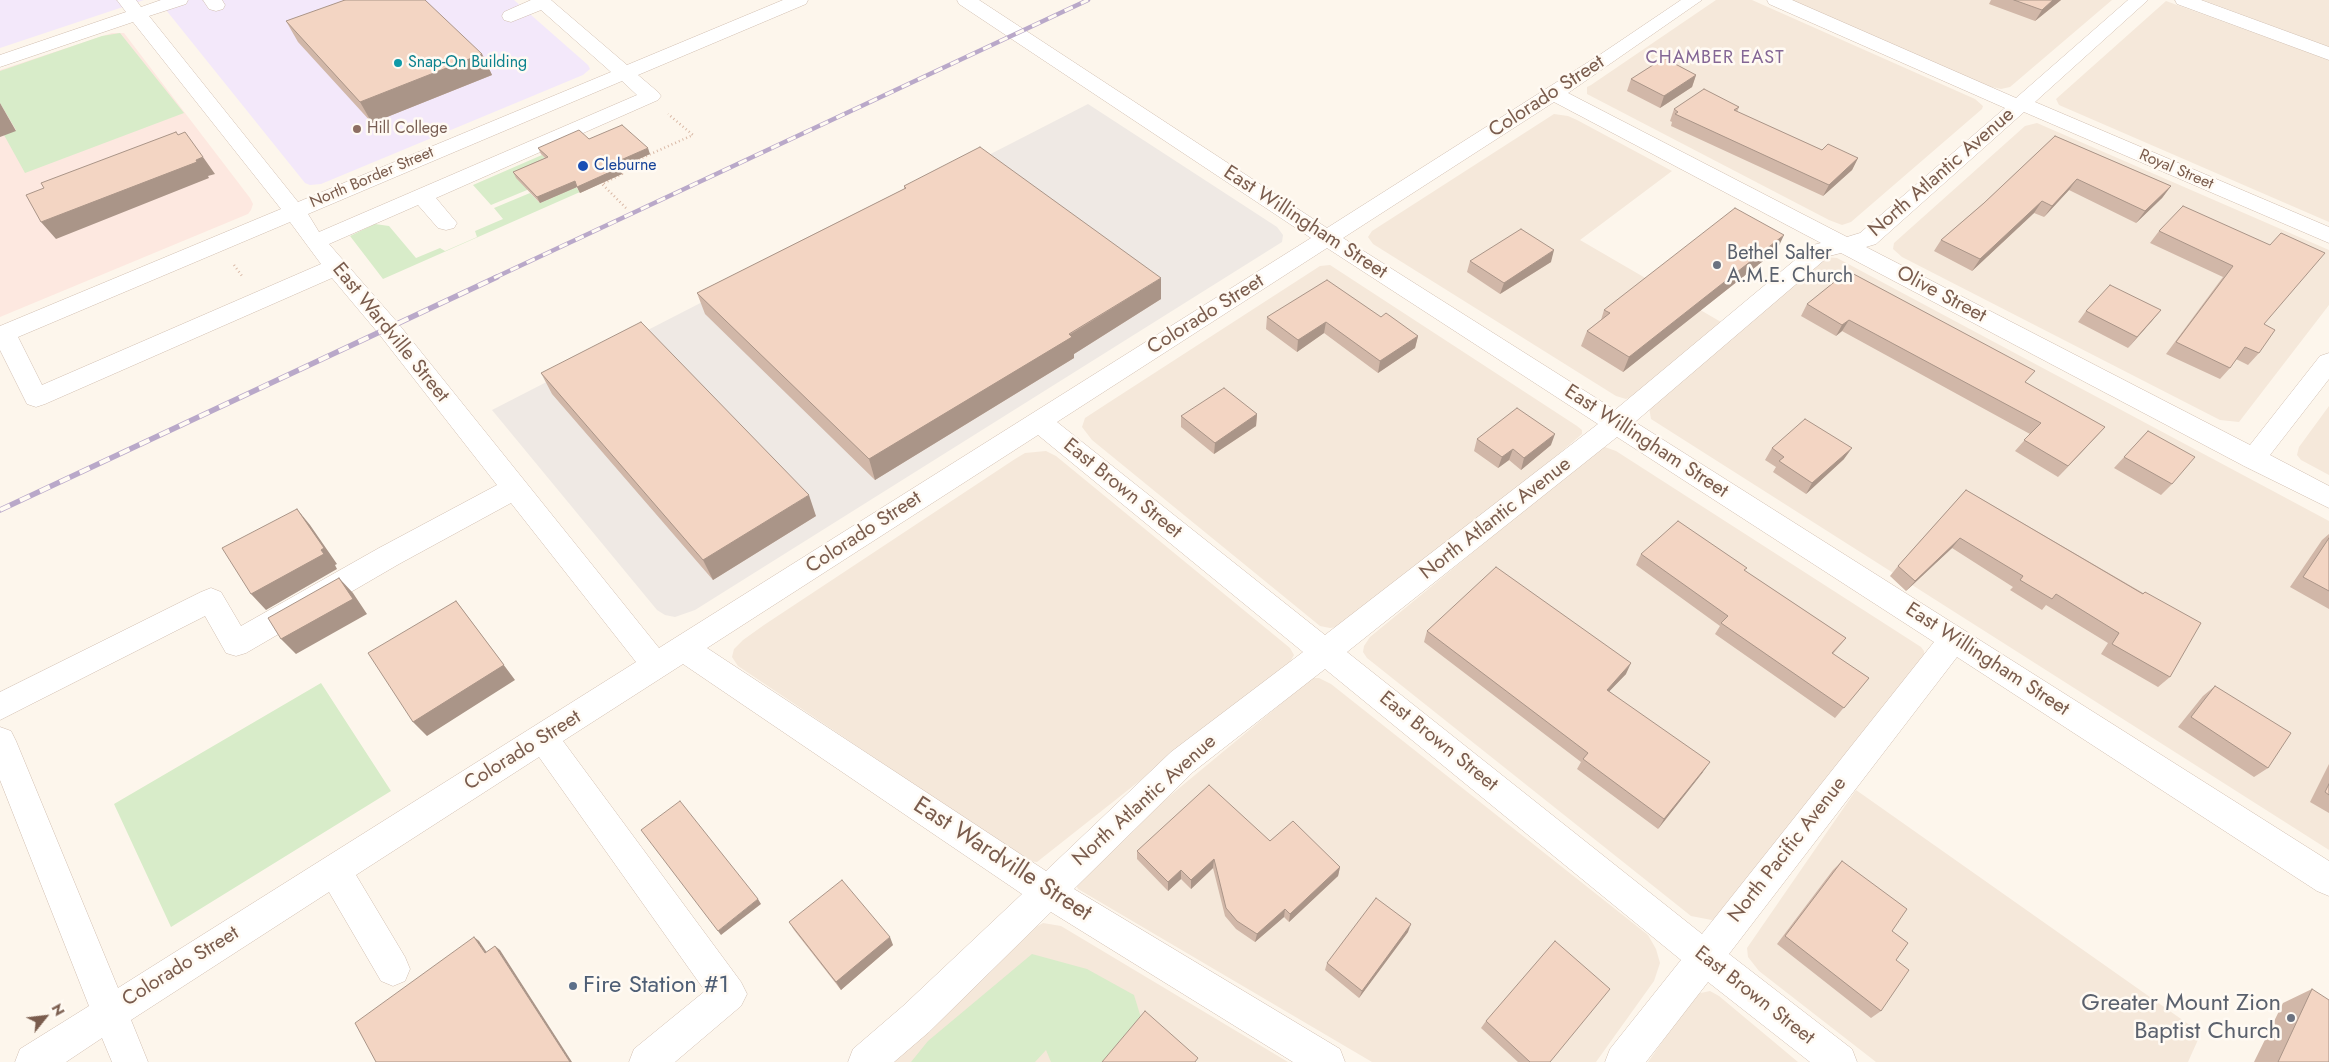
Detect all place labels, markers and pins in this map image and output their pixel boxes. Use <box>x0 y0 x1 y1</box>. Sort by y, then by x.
place label: Snap-On Building <box>408 53 527 73</box>
marker: Snap-On Building <box>392 57 404 69</box>
place label: Hill College <box>367 119 447 139</box>
marker: Hill College <box>351 123 363 135</box>
place label: Cleburne <box>594 156 657 176</box>
marker: Cleburne <box>576 159 590 173</box>
place label: Bethel Salter A.M.E. Church <box>1727 242 1853 289</box>
marker: Bethel Salter A.M.E. Church <box>1711 259 1723 271</box>
place label: Fire Station #1 <box>583 972 729 1000</box>
marker: Fire Station #1 <box>567 980 579 992</box>
place label: Greater Mount Zion Baptist Church <box>2081 990 2281 1046</box>
marker: Greater Mount Zion Baptist Church <box>2285 1012 2297 1024</box>

